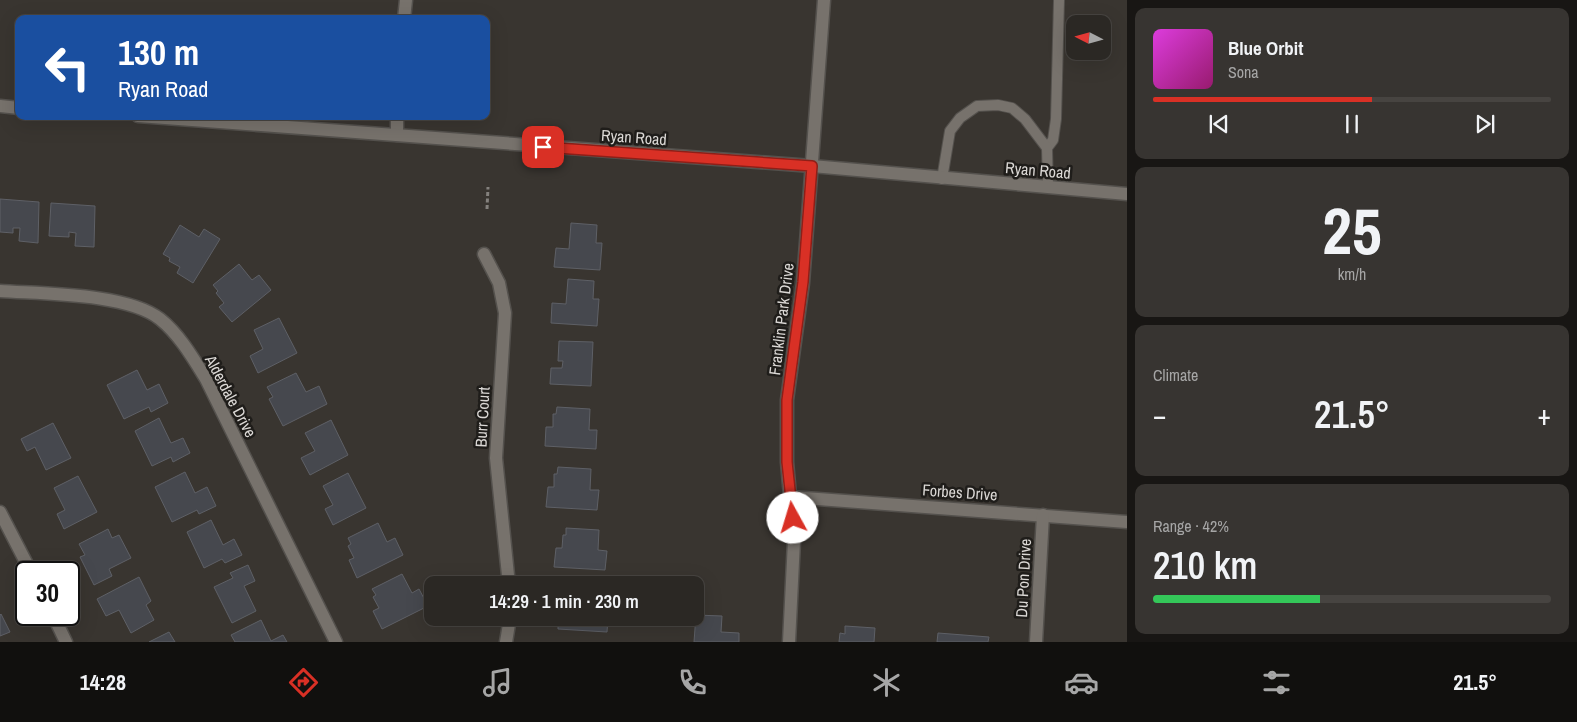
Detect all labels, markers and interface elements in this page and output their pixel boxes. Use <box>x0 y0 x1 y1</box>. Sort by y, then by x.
north arrow <box>1066 15 1111 60</box>
map controls <box>1066 15 1111 60</box>
text: 130 m <box>118 29 199 76</box>
icon: left <box>35 35 100 100</box>
text: Blue Orbit <box>1228 35 1303 61</box>
text: Sona <box>1228 61 1259 83</box>
text: Ryan Road <box>118 74 208 104</box>
icon: previous <box>1205 110 1233 138</box>
icon: pause <box>1338 110 1366 138</box>
icon: next <box>1471 110 1499 138</box>
street label: Ryan Road <box>600 124 668 150</box>
pin <box>522 126 564 168</box>
icon: arrive <box>529 133 557 161</box>
street label: Ryan Road <box>1004 156 1072 184</box>
text: 25 <box>1322 187 1382 274</box>
street label: Franklin Park Drive <box>763 262 799 376</box>
text: km/h <box>1338 263 1366 285</box>
street label: Alderdale Drive <box>200 350 262 441</box>
text: Climate <box>1153 364 1198 386</box>
street label: Burr Court <box>469 386 495 448</box>
text: 21.5° <box>1314 389 1390 440</box>
text: − <box>1153 396 1166 434</box>
text: + <box>1538 396 1551 434</box>
street label: Forbes Drive <box>922 478 998 506</box>
position arrow <box>766 491 818 543</box>
text: Range · 42% <box>1153 515 1229 537</box>
street label: Du Pon Drive <box>1010 538 1036 618</box>
text: 210 km <box>1153 540 1257 591</box>
speed limit sign: 30 <box>15 561 80 626</box>
text: 14:29 · 1 min · 230 m <box>489 588 639 614</box>
icon: directions <box>286 665 321 700</box>
icon: music <box>480 665 515 700</box>
icon: phone <box>675 665 710 700</box>
icon: climate <box>869 665 904 700</box>
icon: car <box>1064 665 1099 700</box>
icon: filters <box>1259 665 1294 700</box>
text: 14:28 <box>80 667 126 697</box>
text: 21.5° <box>1453 667 1497 697</box>

